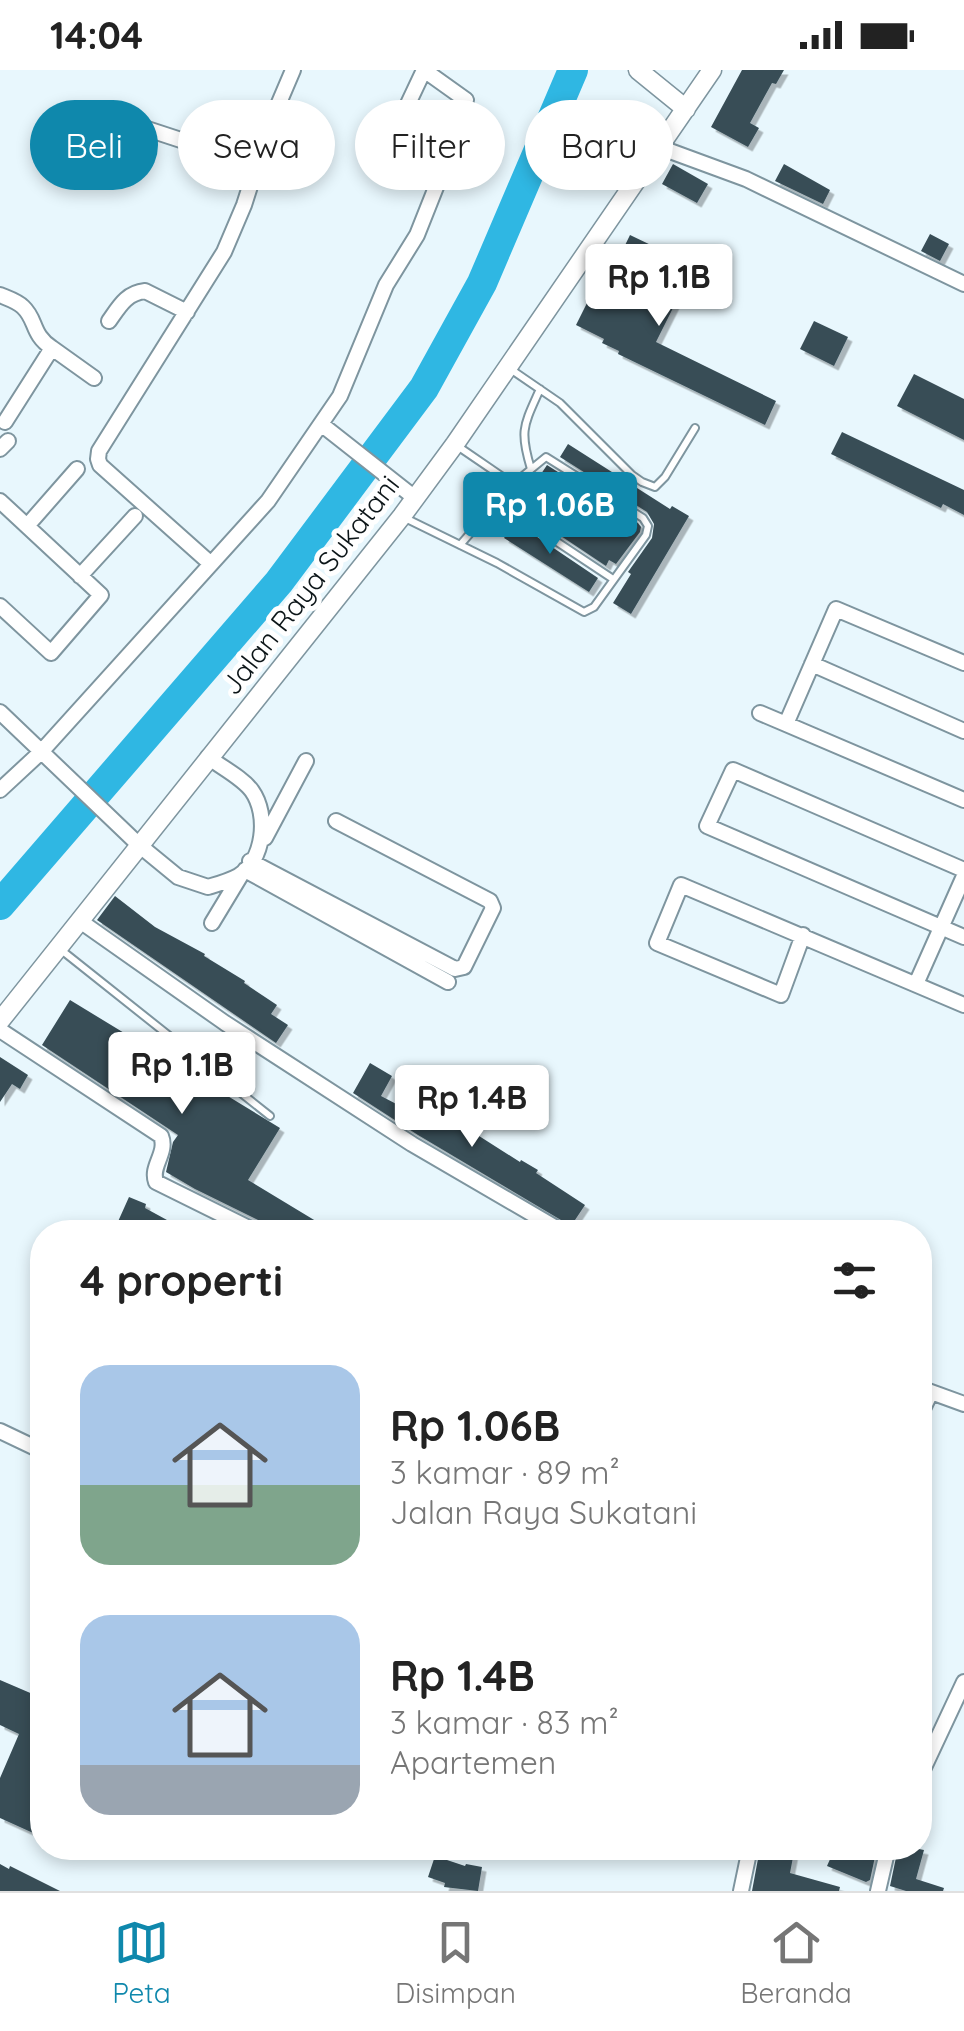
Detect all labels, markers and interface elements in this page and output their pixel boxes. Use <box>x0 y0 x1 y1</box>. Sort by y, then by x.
text: 14:04 <box>50 11 143 59</box>
chip: Beli <box>30 100 158 190</box>
chip: Sewa <box>178 100 335 190</box>
chip: Filter <box>355 100 505 190</box>
chip: Baru <box>525 100 673 190</box>
pin: Rp 1.1B <box>567 244 751 329</box>
text: Rp 1.1B <box>607 256 711 296</box>
street label: Jalan Raya Sukatani <box>213 468 406 701</box>
pin: Rp 1.06B <box>447 472 653 557</box>
text: Rp 1.06B <box>485 484 615 524</box>
pin: Rp 1.1B <box>90 1032 274 1117</box>
text: Rp 1.1B <box>130 1044 234 1084</box>
pin: Rp 1.4B <box>380 1065 564 1150</box>
text: Rp 1.4B <box>417 1077 527 1117</box>
icon: filters <box>827 1253 882 1308</box>
text: 4 properti <box>80 1254 283 1307</box>
text: Rp 1.06B <box>390 1399 560 1452</box>
icon: home <box>160 1405 280 1525</box>
text: 3 kamar · 89 m² <box>390 1452 620 1492</box>
text: Jalan Raya Sukatani <box>390 1492 697 1532</box>
text: Rp 1.4B <box>390 1649 535 1702</box>
icon: home <box>160 1655 280 1775</box>
text: 3 kamar · 83 m² <box>390 1702 619 1742</box>
text: Apartemen <box>390 1742 556 1782</box>
tab: Peta <box>112 1915 171 2010</box>
tab: Disimpan <box>395 1915 516 2010</box>
tab: Beranda <box>740 1915 852 2010</box>

